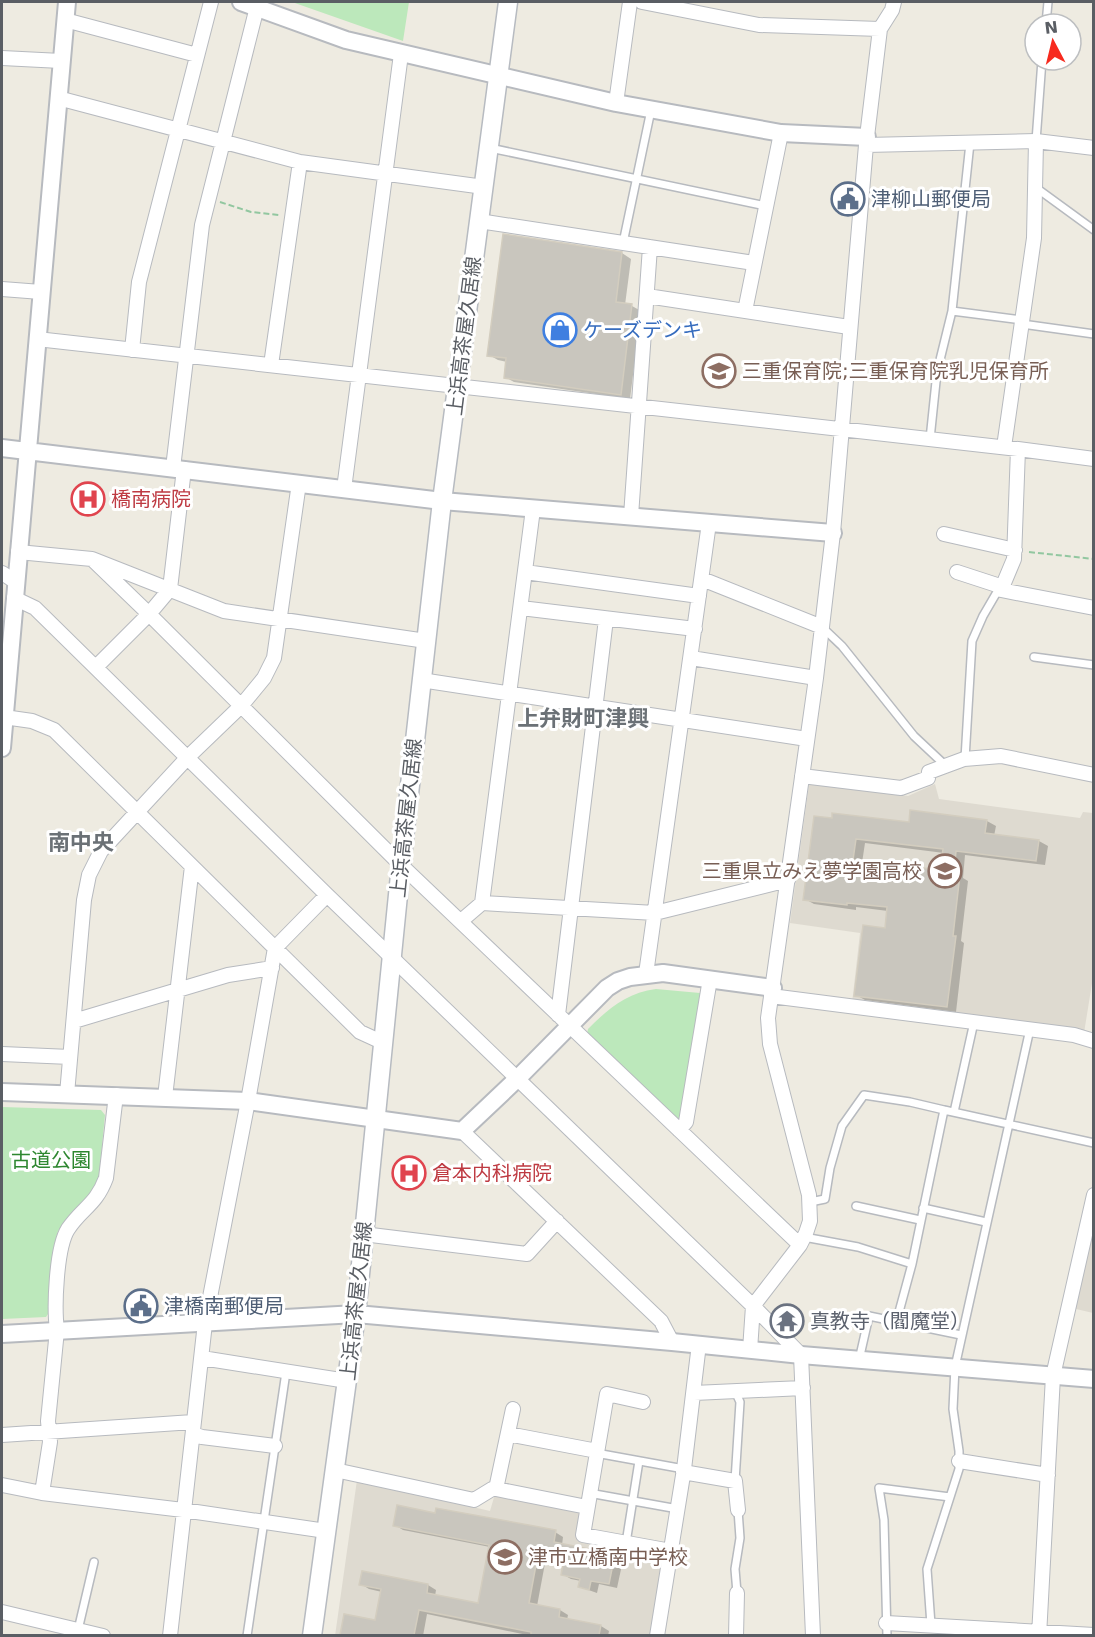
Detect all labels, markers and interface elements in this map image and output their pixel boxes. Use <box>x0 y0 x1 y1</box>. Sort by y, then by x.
north arrow <box>1023 12 1083 72</box>
text: N <box>1043 17 1059 38</box>
public building icon: 津柳山郵便局 <box>830 181 866 217</box>
place label: 津柳山郵便局 <box>871 187 991 211</box>
street label: 上浜高茶屋久居線 <box>442 255 486 417</box>
shop icon: ケーズデンキ <box>542 312 578 348</box>
place label: ケーズデンキ <box>583 318 702 342</box>
school or university icon: 三重保育院;三重保育院乳児保育所 <box>701 353 737 389</box>
place label: 三重保育院;三重保育院乳児保育所 <box>742 359 1049 383</box>
hospital icon: 橋南病院 <box>70 481 106 517</box>
place label: 橋南病院 <box>111 487 191 511</box>
district label: 上弁財町津興 <box>517 706 649 731</box>
street label: 上浜高茶屋久居線 <box>386 737 426 899</box>
district label: 南中央 <box>48 830 114 855</box>
school or university icon: 三重県立みえ夢学園高校 <box>927 853 963 889</box>
place label: 三重県立みえ夢学園高校 <box>702 859 922 883</box>
park label: 古道公園 <box>11 1148 91 1172</box>
hospital icon: 倉本内科病院 <box>391 1155 427 1191</box>
place label: 倉本内科病院 <box>432 1161 552 1185</box>
street label: 上浜高茶屋久居線 <box>336 1220 376 1382</box>
public building icon: 津橋南郵便局 <box>123 1288 159 1324</box>
place label: 津橋南郵便局 <box>164 1294 284 1318</box>
temple icon: 真教寺（閻魔堂） <box>769 1303 805 1339</box>
place label: 真教寺（閻魔堂） <box>810 1309 970 1333</box>
school or university icon: 津市立橋南中学校 <box>487 1539 523 1575</box>
place label: 津市立橋南中学校 <box>528 1545 688 1569</box>

